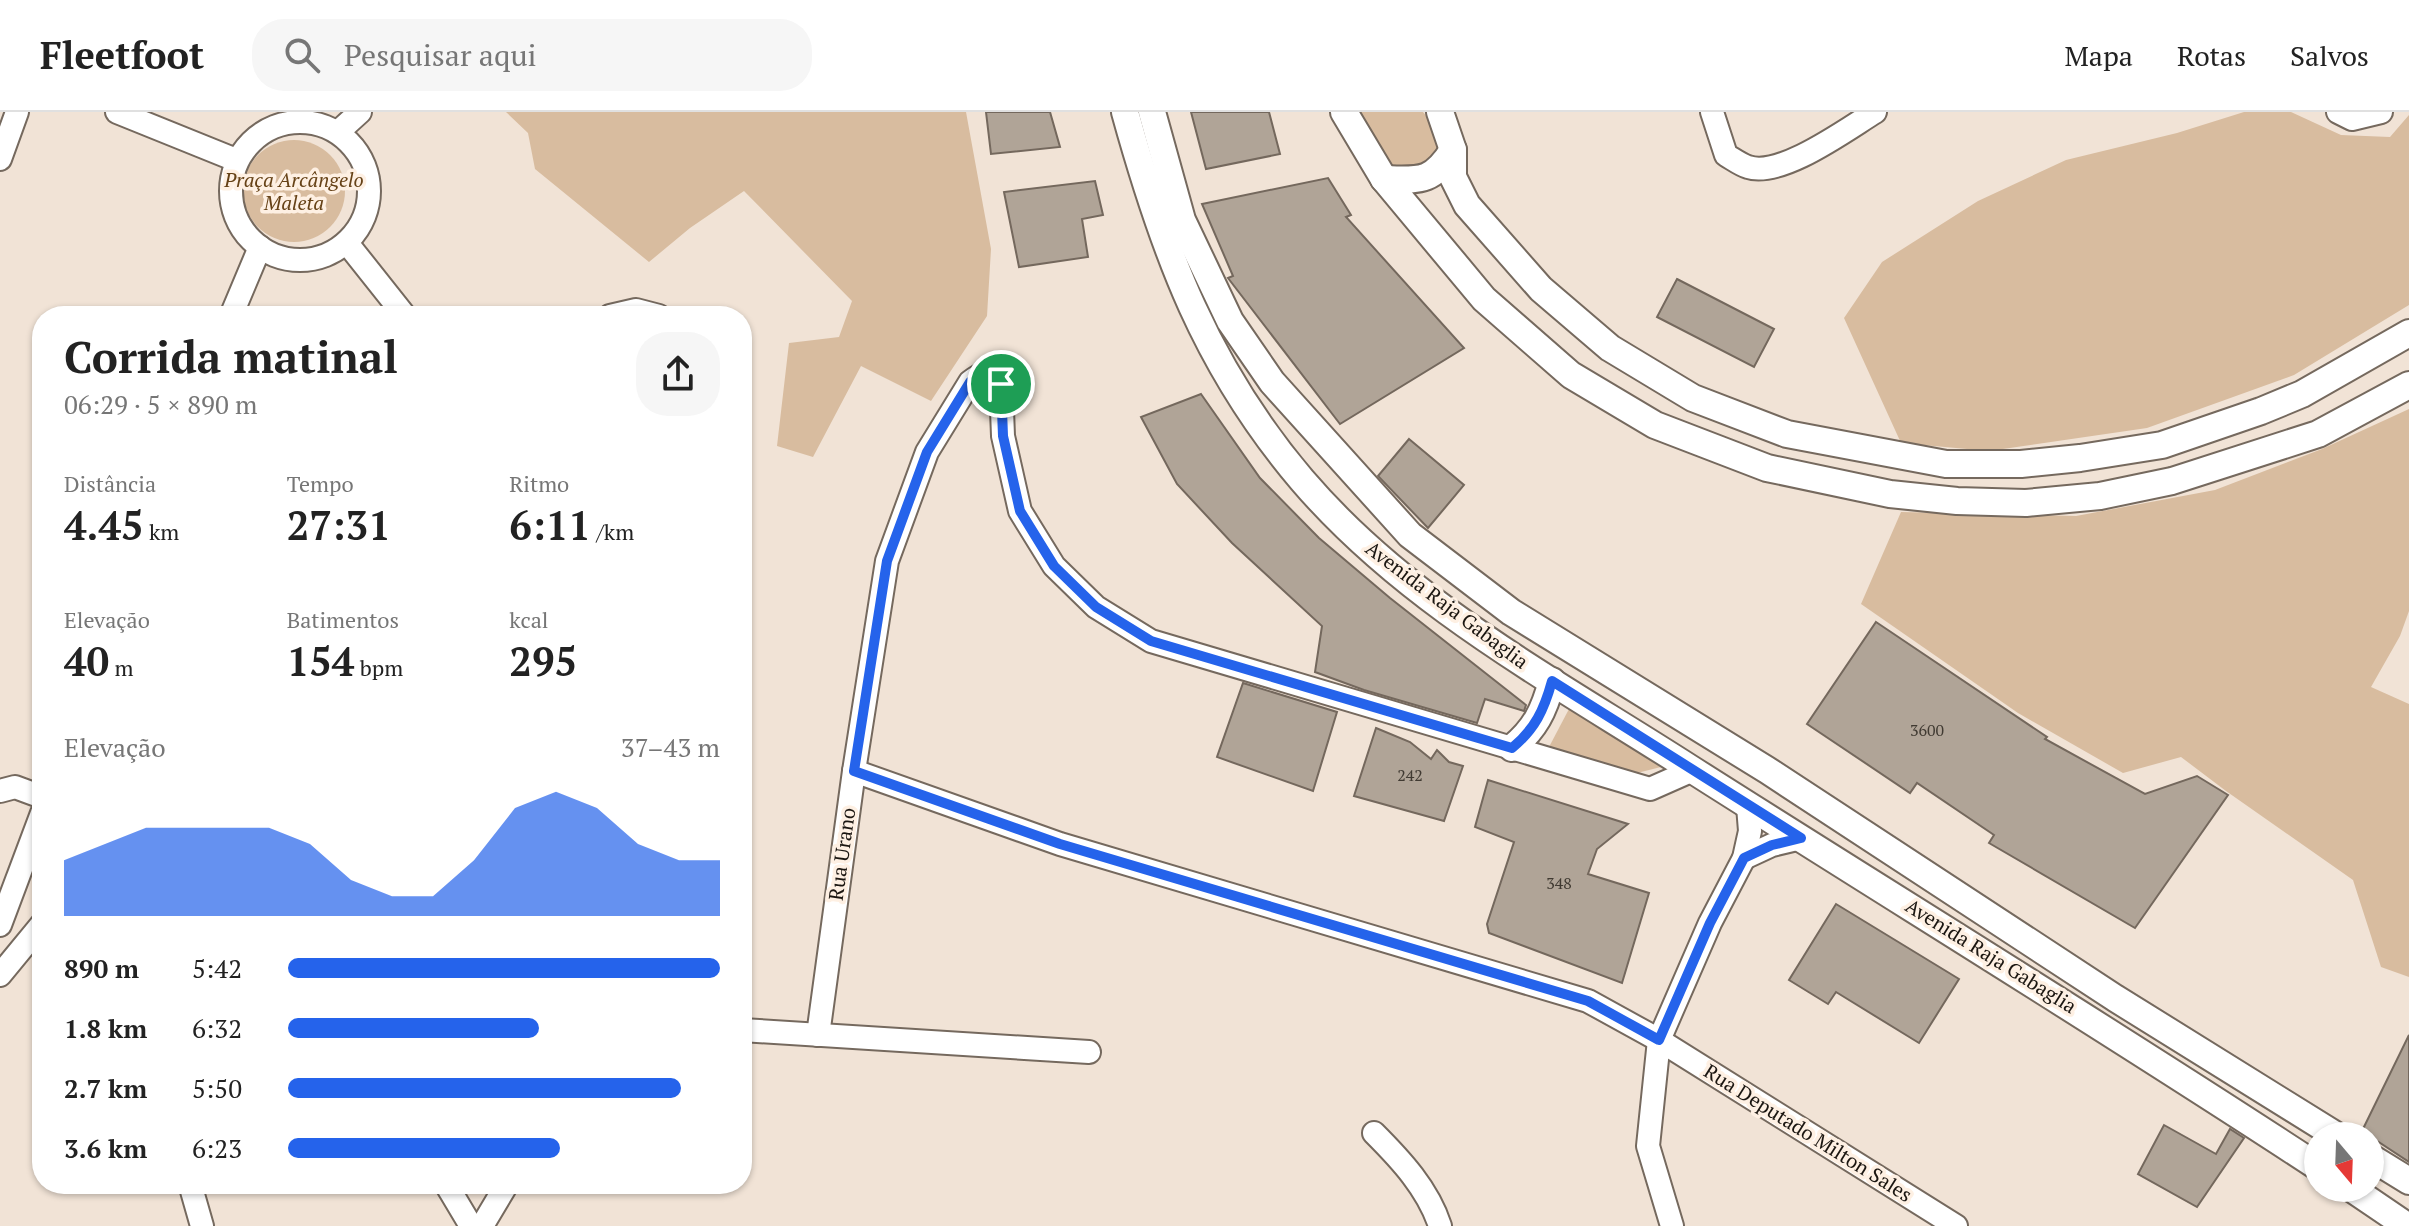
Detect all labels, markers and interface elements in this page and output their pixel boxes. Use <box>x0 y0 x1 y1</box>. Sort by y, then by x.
search box <box>252 19 812 91</box>
text: Fleetfoot <box>40 30 204 80</box>
icon: search <box>280 33 324 77</box>
text: Pesquisar aqui <box>344 35 537 75</box>
text: Mapa <box>2065 37 2133 74</box>
text: Rotas <box>2177 37 2246 74</box>
text: Salvos <box>2290 37 2369 74</box>
park label: Praça Arcângelo Maleta <box>223 166 364 216</box>
text: Corrida matinal <box>64 327 398 386</box>
button: share <box>636 332 720 416</box>
pin <box>967 350 1035 418</box>
icon: arrive <box>979 362 1023 406</box>
text: 06:29 · 5 × 890 m <box>64 387 258 421</box>
text: Distância <box>64 469 156 498</box>
text: Tempo <box>287 469 354 498</box>
text: Ritmo <box>509 469 569 498</box>
text: 4.45 <box>64 498 144 551</box>
text: 27:31 <box>287 498 391 551</box>
text: 6:11 <box>509 498 591 551</box>
text: km <box>144 517 179 546</box>
text: /km <box>591 517 634 546</box>
street label: Avenida Raja Gabaglia <box>1360 535 1534 675</box>
text: Elevação <box>64 605 150 634</box>
text: Batimentos <box>287 605 399 634</box>
text: kcal <box>509 605 548 634</box>
text: 40 <box>64 634 109 687</box>
text: 154 <box>287 634 354 687</box>
text: 295 <box>509 634 577 687</box>
text: m <box>109 653 134 682</box>
text: bpm <box>354 653 403 682</box>
house number: 3600 <box>1910 719 1944 741</box>
text: Elevação <box>64 730 166 764</box>
text: 37–43 m <box>621 730 720 764</box>
house number: 242 <box>1397 764 1423 786</box>
street label: Rua Urano <box>822 806 861 902</box>
house number: 348 <box>1546 872 1572 894</box>
street label: Avenida Raja Gabaglia <box>1901 892 2082 1019</box>
text: 890 m <box>64 951 139 985</box>
text: 5:42 <box>192 951 242 985</box>
text: 1.8 km <box>64 1011 147 1045</box>
text: 6:32 <box>192 1011 242 1045</box>
street label: Rua Deputado Milton Sales <box>1699 1057 1918 1208</box>
text: 2.7 km <box>64 1071 147 1105</box>
text: 5:50 <box>192 1071 242 1105</box>
north arrow <box>2304 1122 2384 1202</box>
map controls <box>2304 1122 2384 1202</box>
text: 3.6 km <box>64 1131 147 1165</box>
text: 6:23 <box>192 1131 242 1165</box>

